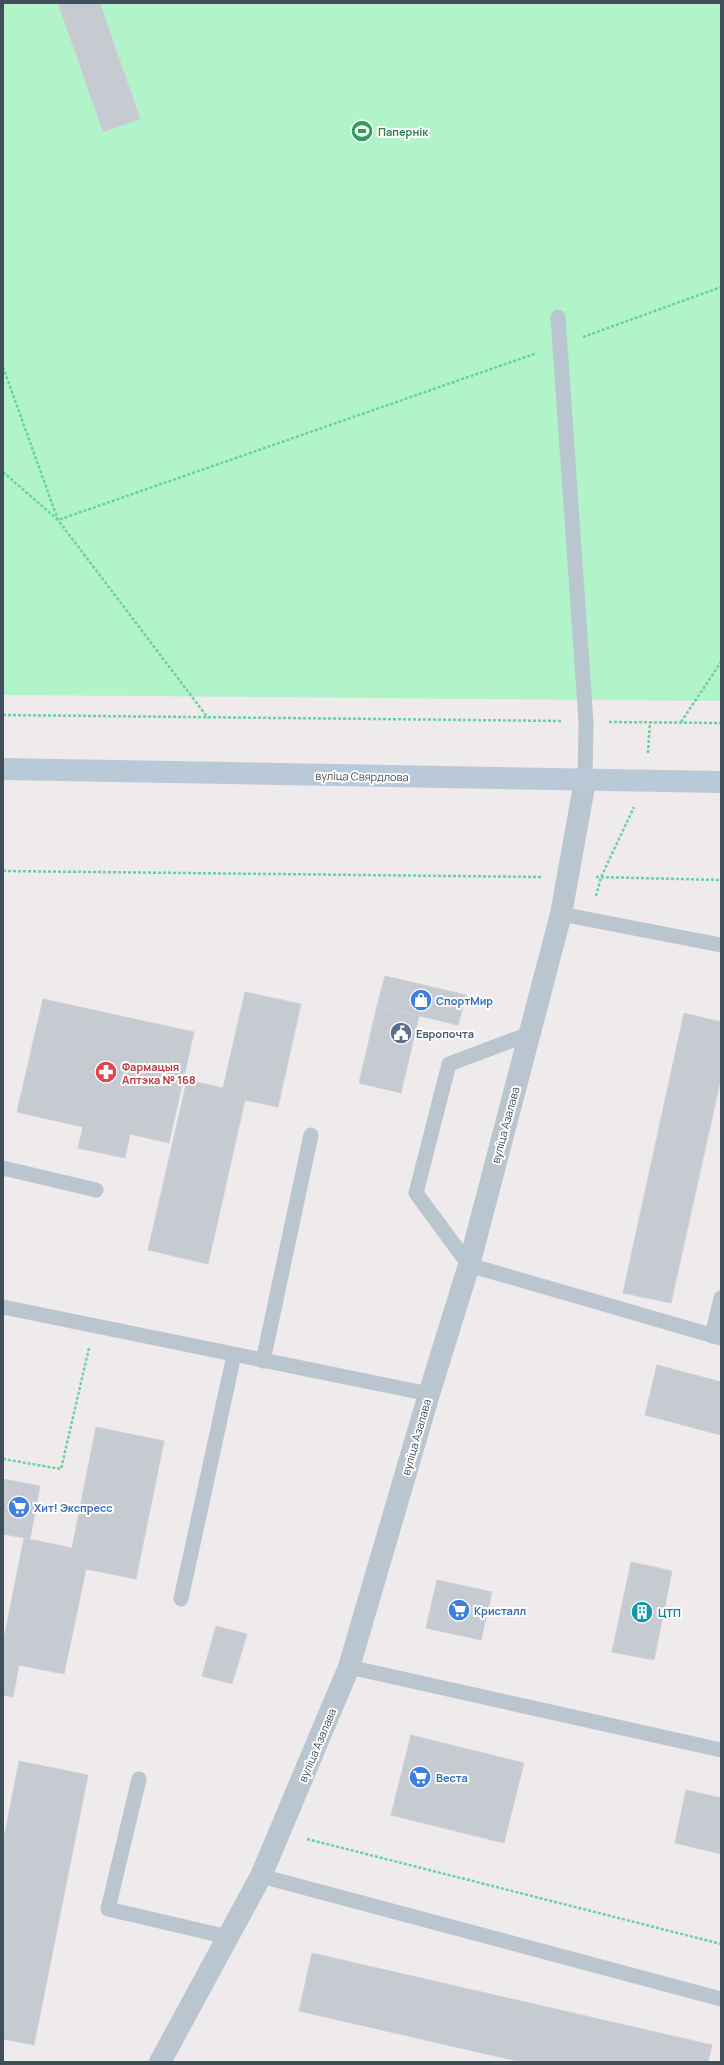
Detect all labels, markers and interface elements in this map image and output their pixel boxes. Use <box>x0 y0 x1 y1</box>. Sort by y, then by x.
sports icon: Папернік <box>349 118 375 144</box>
place label: Папернік <box>378 124 429 139</box>
street label: вуліца Свярдлова <box>315 768 409 784</box>
shop icon: СпортМир <box>408 987 434 1013</box>
place label: СпортМир <box>436 993 493 1008</box>
public building icon: Европочта <box>388 1020 414 1046</box>
place label: Европочта <box>416 1026 474 1041</box>
pharmacy icon: Фармацыя Аптэка № 168 <box>93 1059 119 1085</box>
place label: Фармацыя Аптэка № 168 <box>122 1059 196 1087</box>
street label: вуліца Азалава <box>488 1085 522 1165</box>
street label: вуліца Азалава <box>398 1397 434 1477</box>
supermarket icon: Хит! Экспресс <box>6 1494 32 1520</box>
place label: Хит! Экспресс <box>34 1500 113 1515</box>
supermarket icon: Кристалл <box>446 1597 472 1623</box>
building icon: ЦТП <box>629 1599 655 1625</box>
place label: Кристалл <box>474 1603 526 1618</box>
place label: ЦТП <box>658 1605 681 1620</box>
street label: вуліца Азалава <box>295 1706 339 1784</box>
supermarket icon: Веста <box>407 1764 433 1790</box>
place label: Веста <box>436 1770 468 1785</box>

